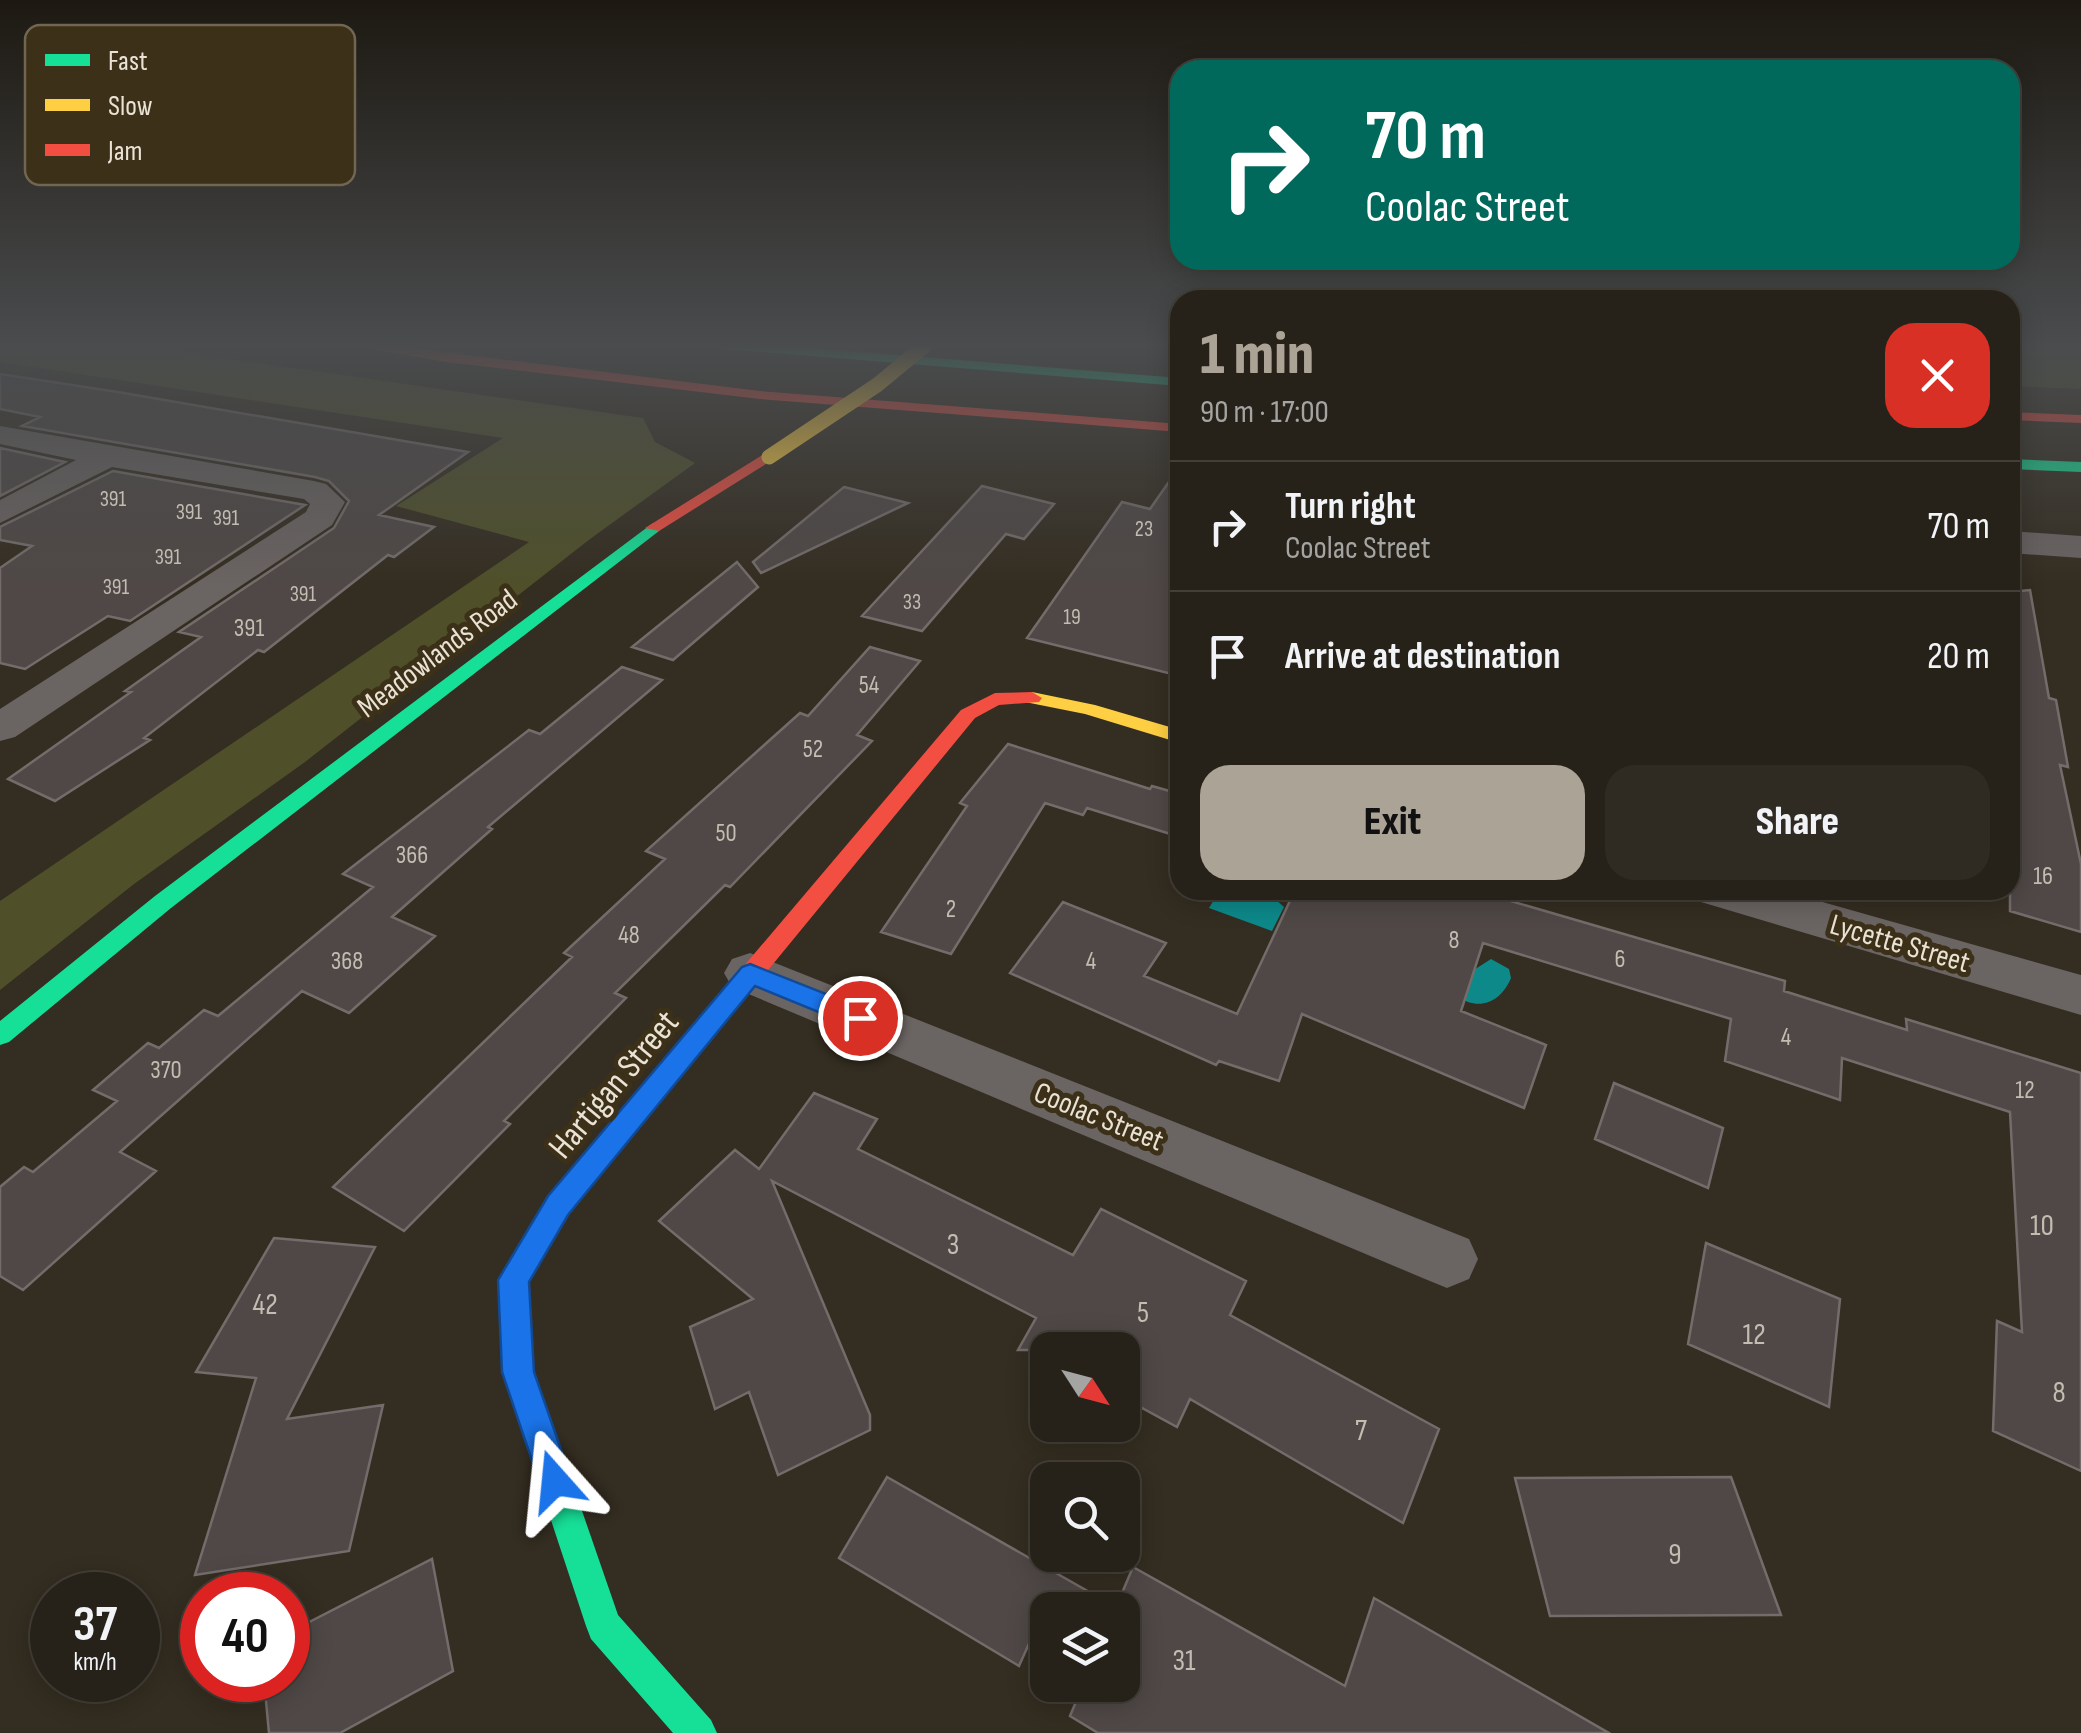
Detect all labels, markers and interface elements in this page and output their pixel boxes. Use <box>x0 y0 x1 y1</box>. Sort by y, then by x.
legend <box>25 25 355 185</box>
text: Fast <box>108 45 147 78</box>
text: Slow <box>108 90 153 123</box>
text: 70 m <box>1365 95 1486 179</box>
icon: right <box>1200 100 1330 230</box>
text: Jam <box>107 135 143 168</box>
text: Coolac Street <box>1365 180 1570 235</box>
text: 1 min <box>1200 319 1314 391</box>
button: close <box>1885 323 1990 428</box>
text: 90 m · 17:00 <box>1200 393 1329 432</box>
text: Turn right <box>1285 484 1416 529</box>
house number: 391 <box>100 486 127 513</box>
house number: 391 <box>176 499 203 526</box>
icon: right <box>1200 499 1255 554</box>
text: 70 m <box>1928 504 1990 549</box>
house number: 391 <box>213 505 240 532</box>
house number: 23 <box>1135 516 1153 543</box>
text: Coolac Street <box>1285 529 1430 568</box>
house number: 391 <box>155 544 182 571</box>
house number: 391 <box>103 574 130 601</box>
house number: 391 <box>290 581 317 608</box>
street label: Meadowlands Road <box>350 582 525 726</box>
house number: 33 <box>903 589 921 616</box>
house number: 19 <box>1063 604 1081 631</box>
house number: 391 <box>234 613 264 644</box>
icon: arrive <box>1200 629 1255 684</box>
text: Arrive at destination <box>1285 634 1560 679</box>
text: 20 m <box>1927 634 1990 679</box>
house number: 54 <box>859 670 879 701</box>
house number: 52 <box>803 734 823 765</box>
button: Exit <box>1200 765 1585 880</box>
button: Share <box>1605 765 1990 880</box>
house number: 50 <box>715 818 737 849</box>
house number: 366 <box>396 840 428 871</box>
house number: 16 <box>2033 861 2053 892</box>
house number: 2 <box>946 894 956 925</box>
street label: Lycette Street <box>1826 907 1974 981</box>
house number: 48 <box>618 920 640 951</box>
house number: 8 <box>1449 925 1459 956</box>
house number: 6 <box>1615 944 1625 975</box>
house number: 368 <box>331 946 363 977</box>
house number: 4 <box>1086 946 1096 977</box>
pin <box>818 976 903 1061</box>
icon: arrive <box>833 991 888 1046</box>
street label: Hartigan Street <box>540 1002 689 1168</box>
house number: 4 <box>1781 1022 1791 1053</box>
house number: 370 <box>150 1055 182 1086</box>
street label: Coolac Street <box>1029 1075 1169 1159</box>
house number: 12 <box>2015 1075 2035 1106</box>
house number: 10 <box>2030 1208 2054 1244</box>
house number: 3 <box>947 1227 959 1263</box>
house number: 42 <box>252 1287 278 1323</box>
house number: 5 <box>1137 1295 1149 1331</box>
house number: 12 <box>1742 1317 1766 1353</box>
north arrow <box>1030 1332 1140 1442</box>
map controls <box>1030 1332 1140 1702</box>
house number: 8 <box>2052 1375 2066 1411</box>
house number: 7 <box>1355 1413 1367 1449</box>
position arrow <box>503 1429 607 1533</box>
button: search <box>1030 1462 1140 1572</box>
house number: 9 <box>1668 1537 1682 1573</box>
speed limit sign: 40 <box>180 1572 310 1702</box>
button: layers <box>1030 1592 1140 1702</box>
text: 37 <box>73 1595 117 1655</box>
house number: 31 <box>1172 1643 1196 1679</box>
text: km/h <box>73 1647 117 1678</box>

